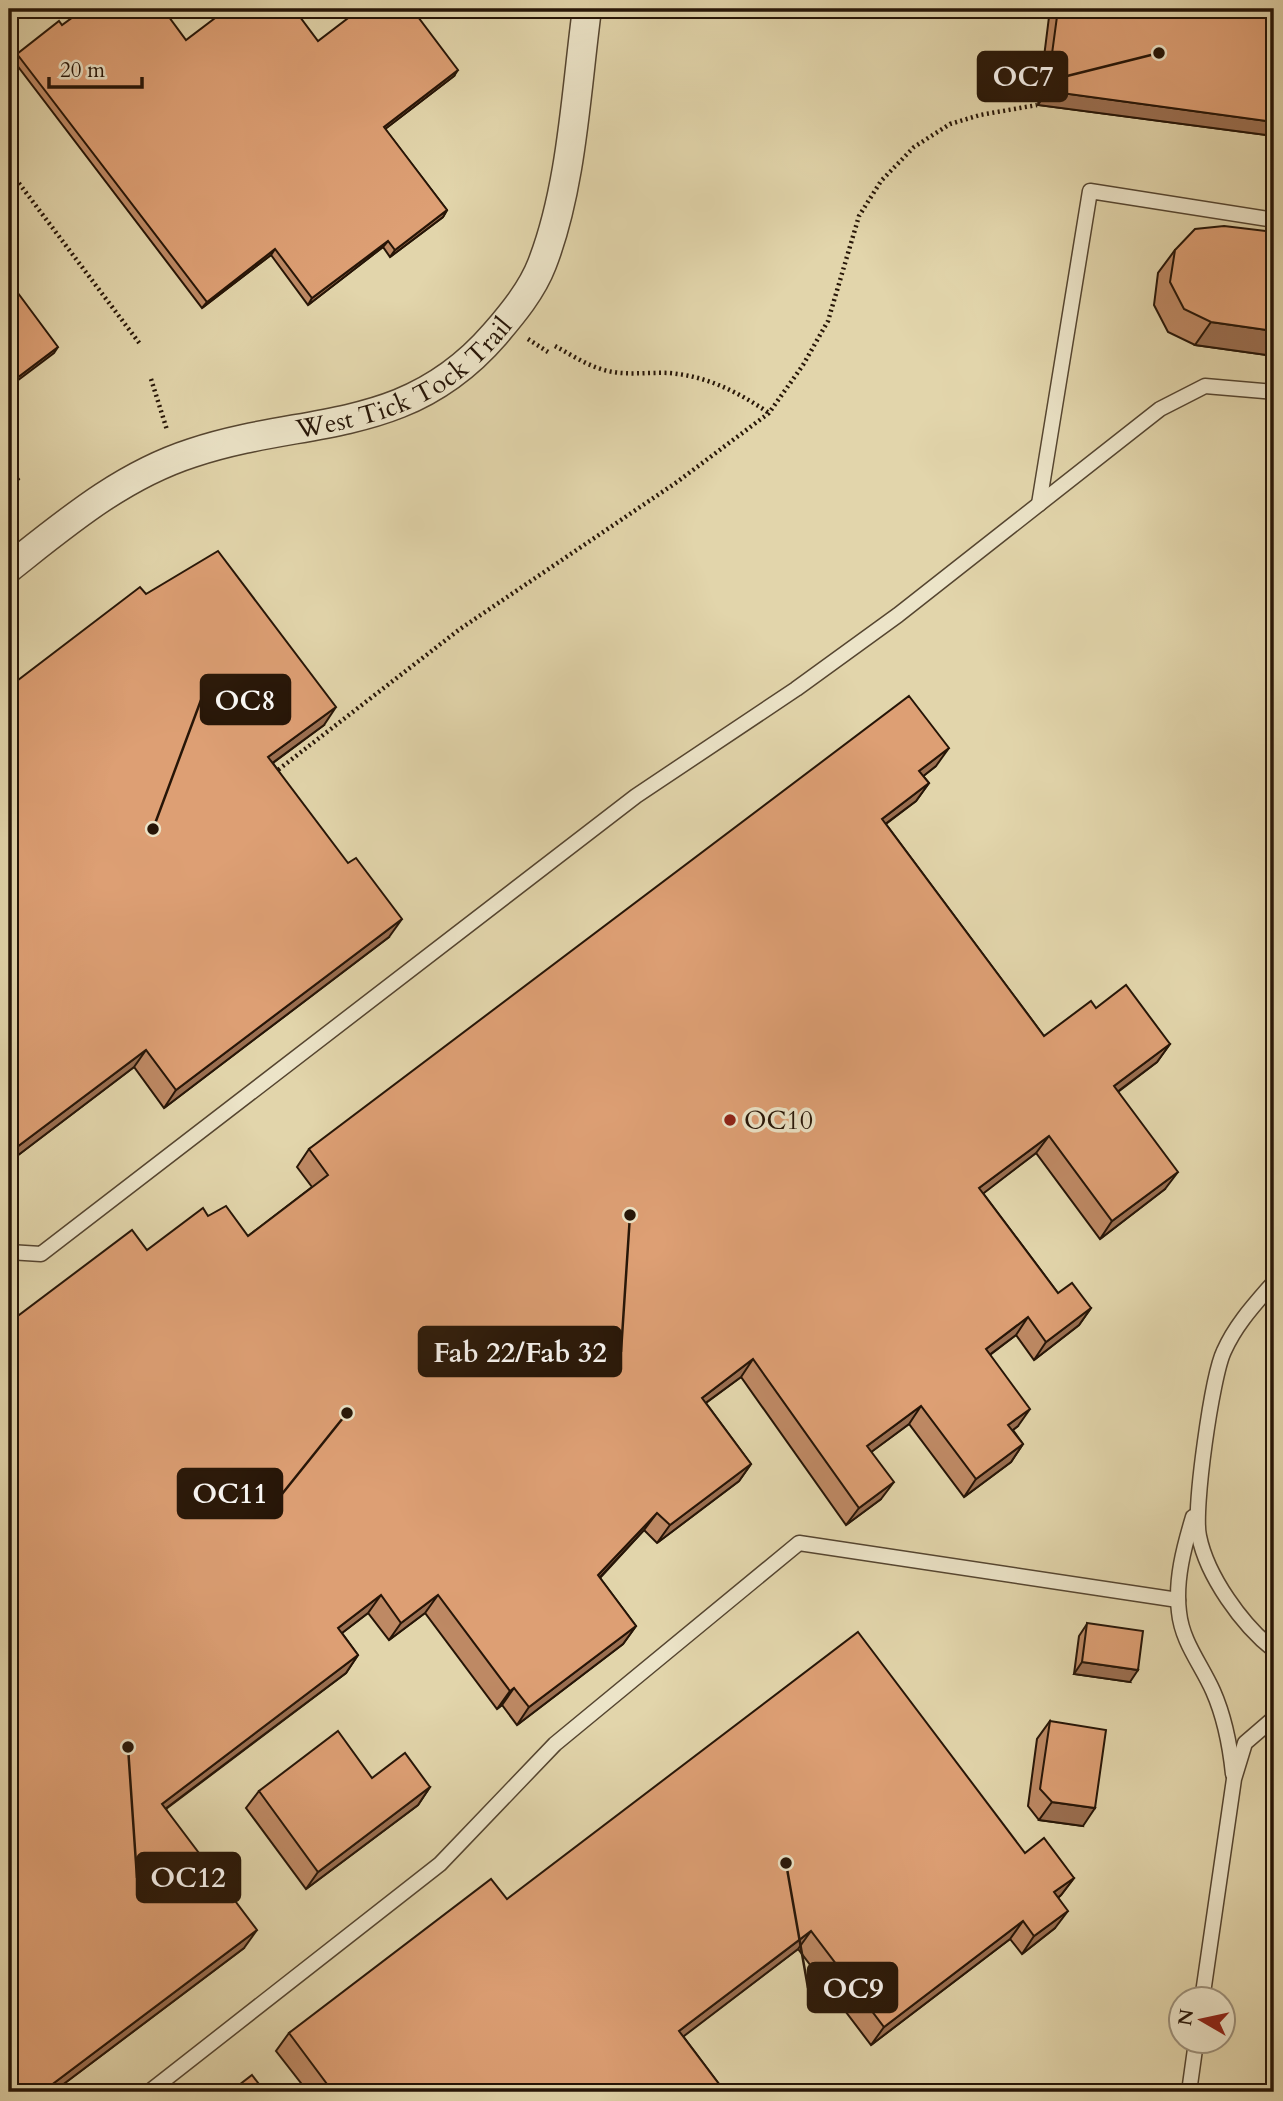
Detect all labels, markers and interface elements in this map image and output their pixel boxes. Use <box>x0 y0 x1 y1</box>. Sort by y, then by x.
scale bar <box>49 46 142 90</box>
callout: OC7 <box>978 52 1067 101</box>
text: 20 m <box>60 56 105 85</box>
text: OC7 <box>992 58 1054 96</box>
street label: West Tick Tock Trail <box>292 310 520 447</box>
callout: OC8 <box>201 675 290 724</box>
text: OC8 <box>214 682 276 720</box>
place label: OC10 <box>744 1103 813 1138</box>
marker: OC10 <box>722 1112 738 1128</box>
callout: Fab 22/Fab 32 <box>419 1327 621 1376</box>
text: Fab 22/Fab 32 <box>433 1334 607 1372</box>
callout: OC11 <box>178 1469 282 1518</box>
text: OC11 <box>192 1475 268 1513</box>
callout: OC12 <box>137 1853 240 1902</box>
text: OC12 <box>150 1859 226 1897</box>
callout: OC9 <box>808 1963 897 2012</box>
text: OC9 <box>822 1970 884 2008</box>
north arrow <box>1168 1986 1238 2056</box>
text: N <box>1172 2007 1200 2028</box>

